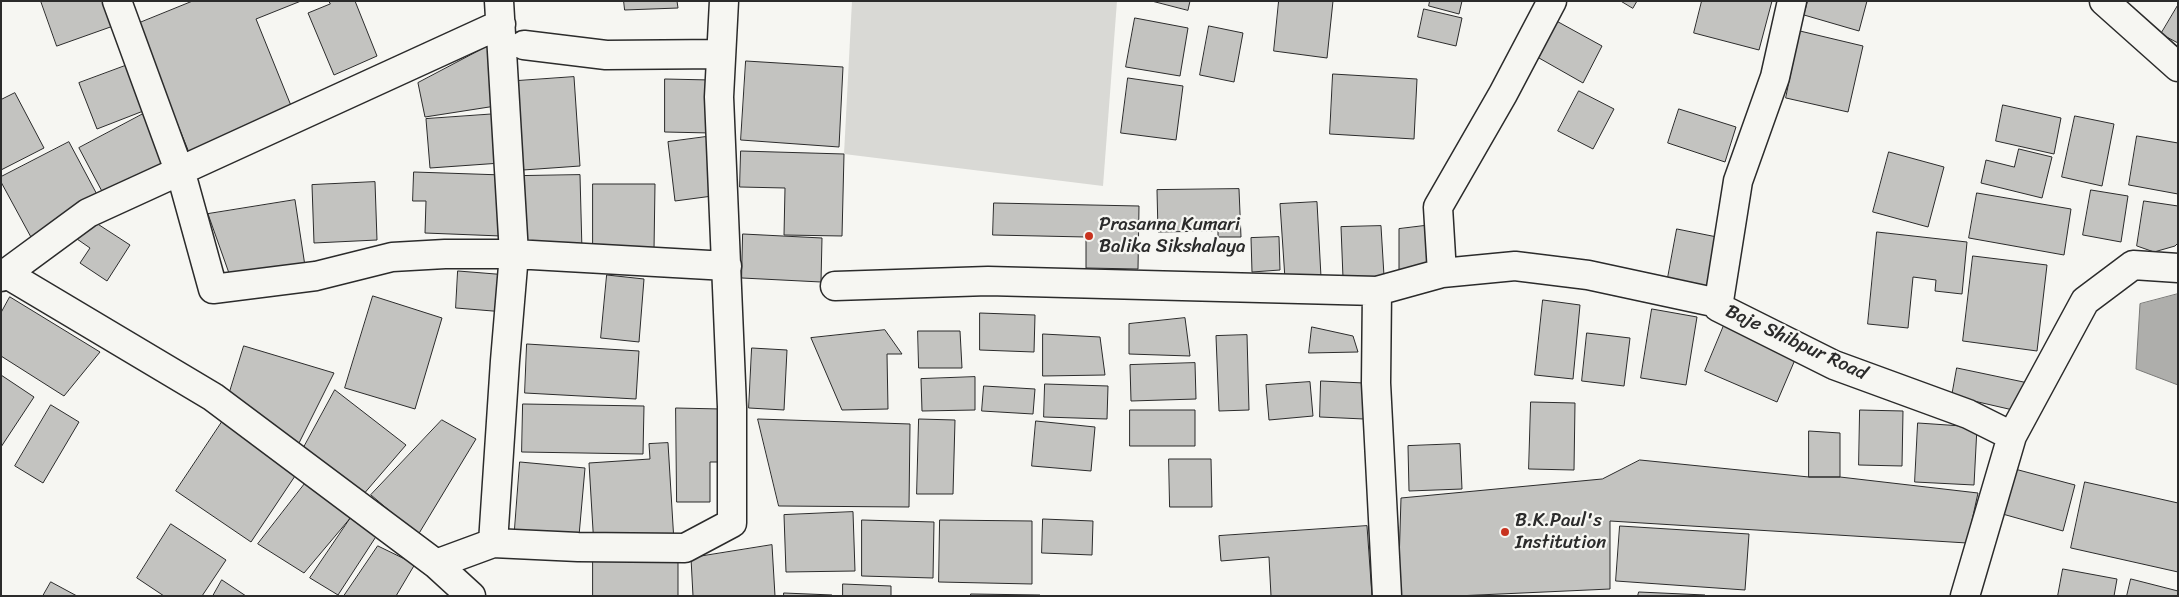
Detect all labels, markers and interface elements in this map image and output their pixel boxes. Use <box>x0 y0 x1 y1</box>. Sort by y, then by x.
place label: Prasanna Kumari Balika Sikshalaya <box>1099 214 1246 258</box>
marker: Prasanna Kumari Balika Sikshalaya <box>1083 230 1095 242</box>
street label: Baje Shibpur Road <box>1722 300 1870 386</box>
place label: B.K.Paul's Institution <box>1515 510 1606 554</box>
marker: B.K.Paul's Institution <box>1499 526 1511 538</box>

